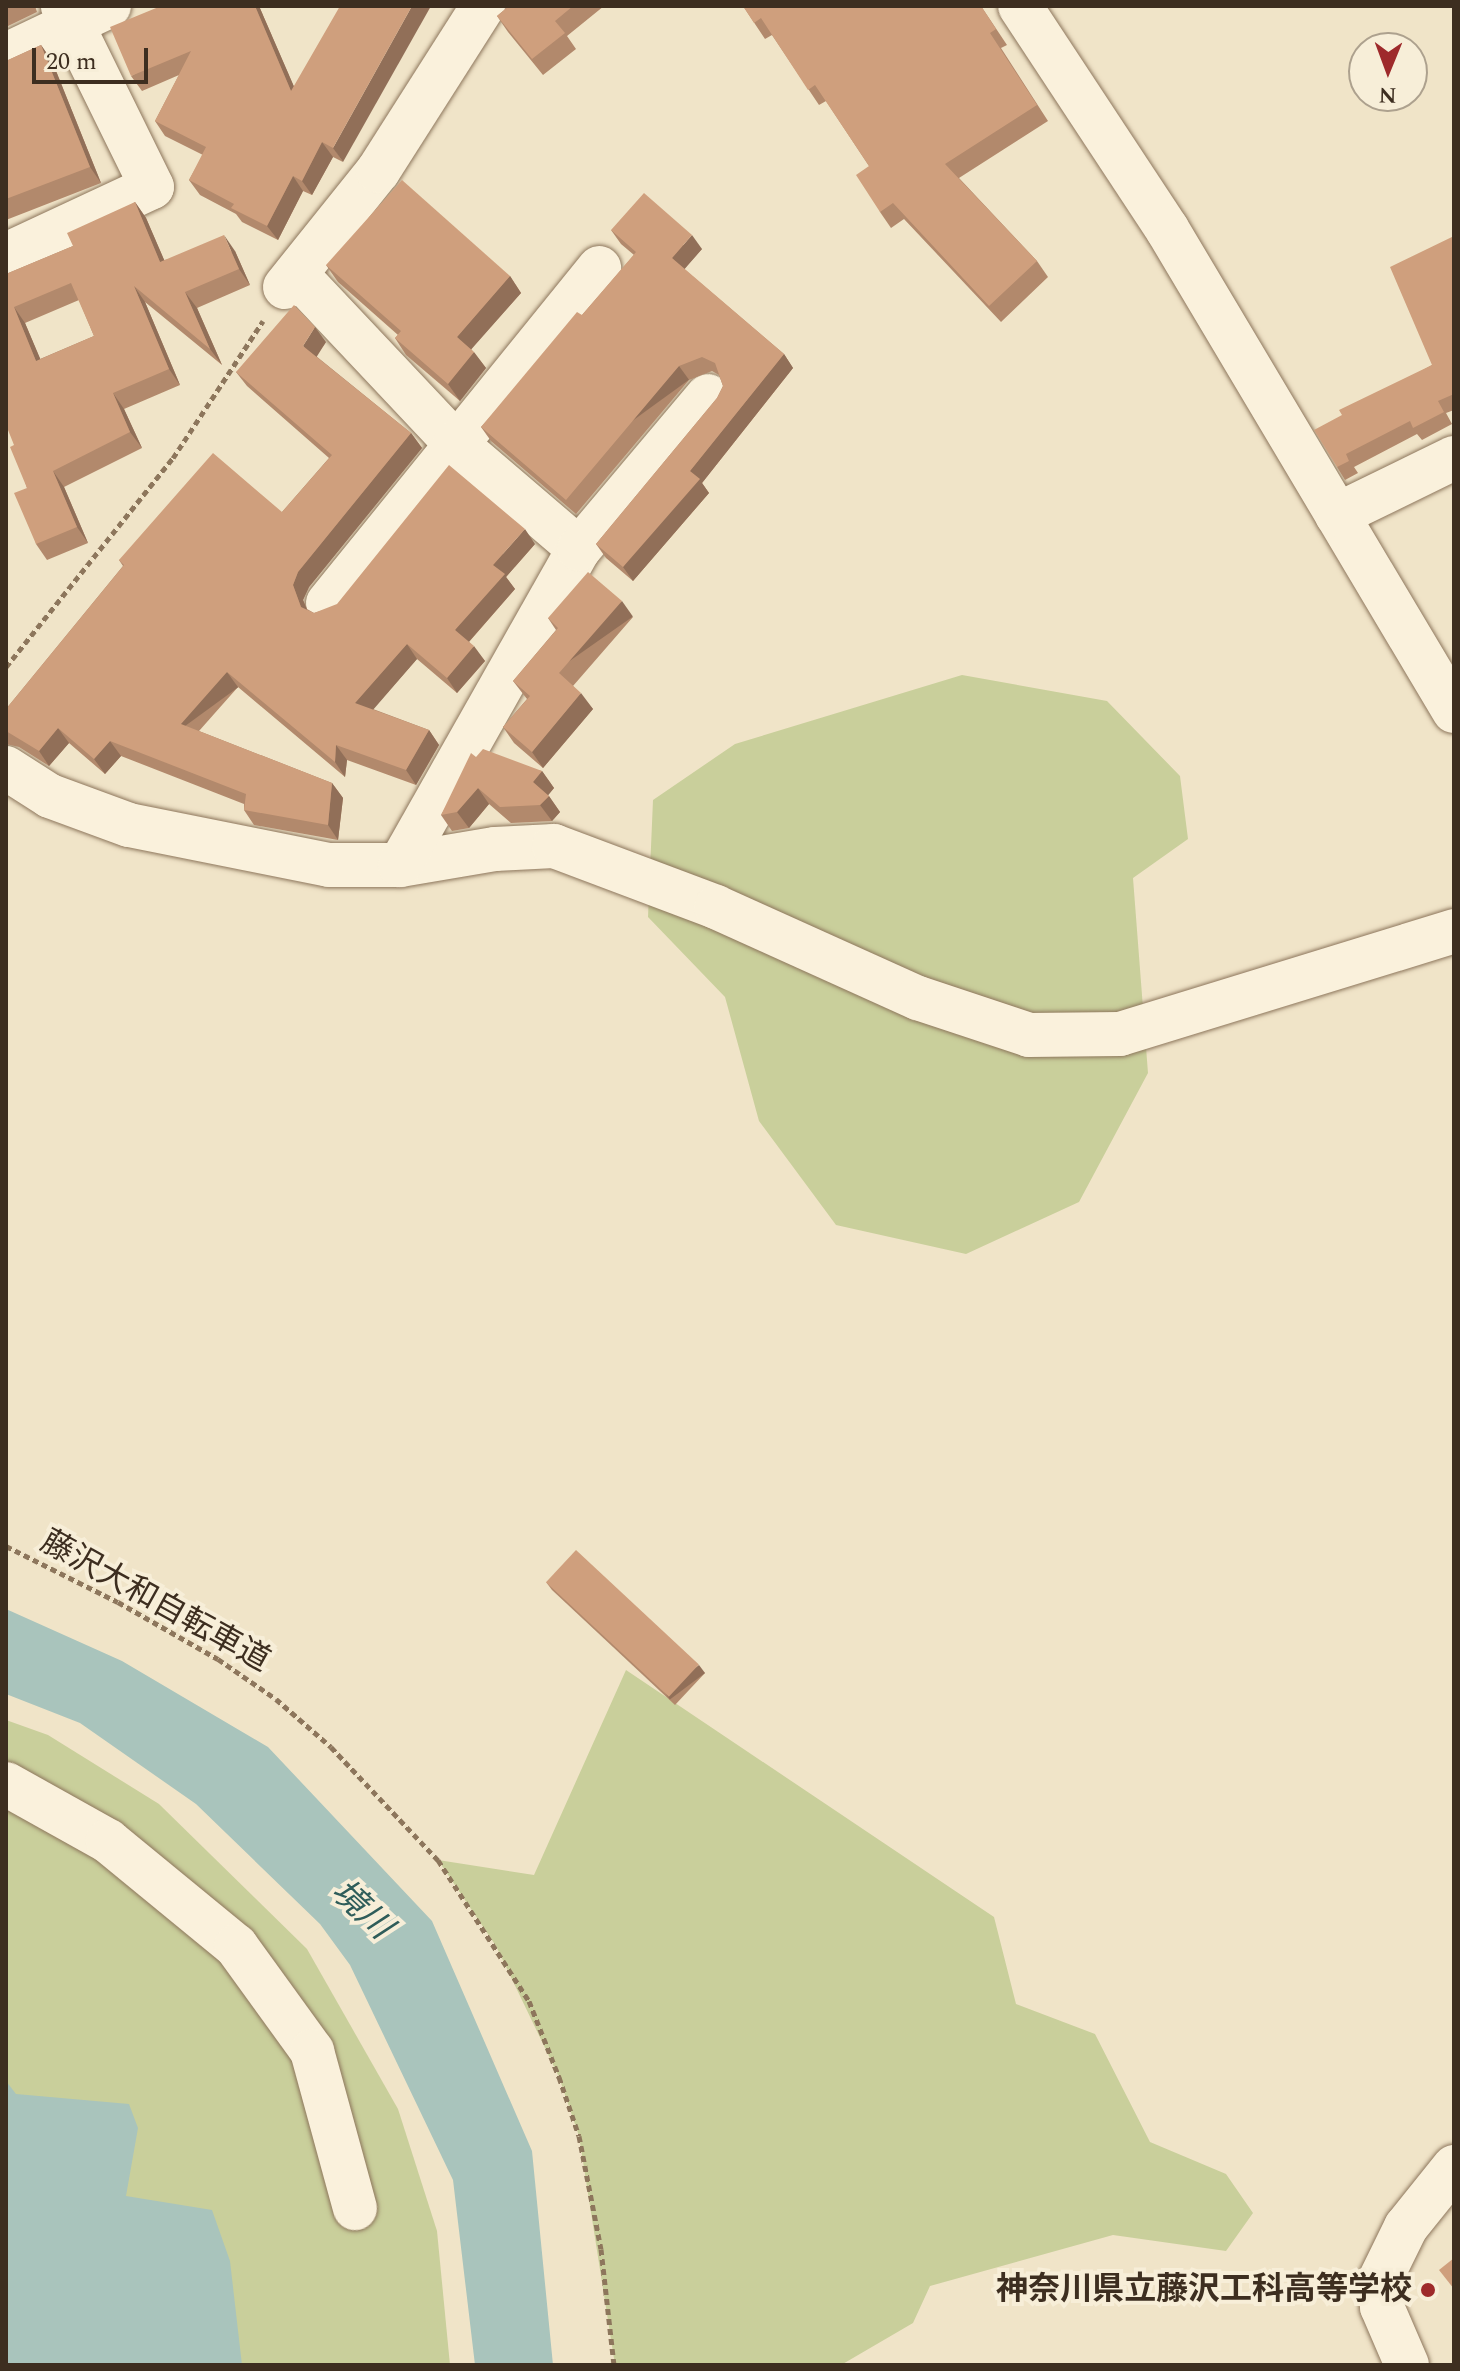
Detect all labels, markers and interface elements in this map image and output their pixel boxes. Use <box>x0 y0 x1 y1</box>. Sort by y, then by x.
scale bar <box>36 32 152 82</box>
north arrow <box>1348 32 1428 112</box>
text: 20 m <box>46 44 97 80</box>
text: N <box>1378 78 1397 111</box>
street label: 藤沢大和自転車道 <box>34 1523 276 1681</box>
water label: 境川 <box>322 1872 400 1948</box>
place label: 神奈川県立藤沢工科高等学校 <box>996 2271 1412 2309</box>
marker: 神奈川県立藤沢工科高等学校 <box>1419 2281 1437 2299</box>

